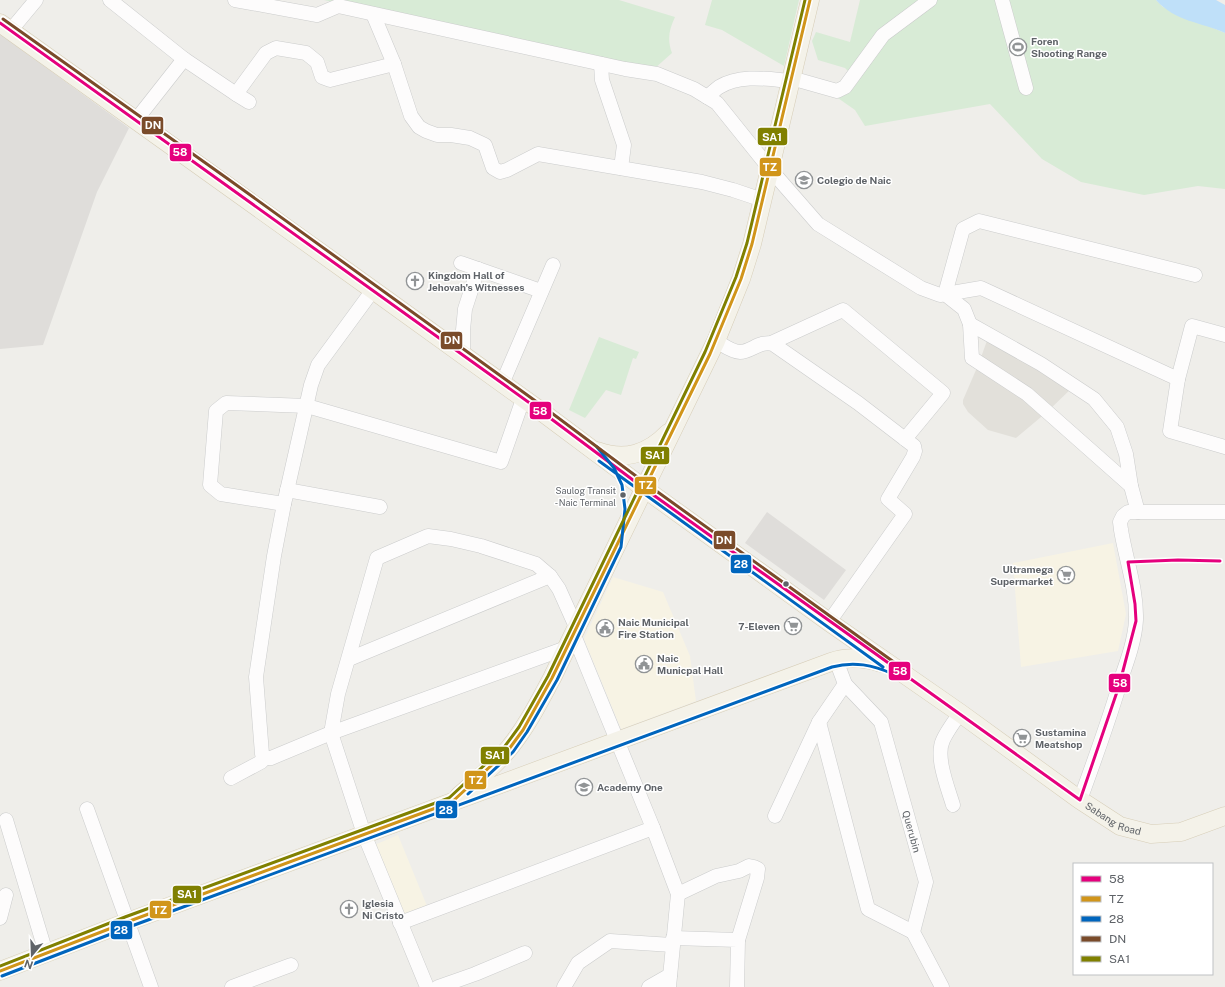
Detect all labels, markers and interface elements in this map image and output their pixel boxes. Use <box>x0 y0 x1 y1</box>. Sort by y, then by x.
place label: Foren Shooting Range <box>1031 35 1107 59</box>
sports icon: Foren Shooting Range <box>1008 37 1028 57</box>
line badge: DN <box>141 116 164 135</box>
text: DN <box>145 119 161 131</box>
line badge: SA1 <box>757 127 788 146</box>
text: SA1 <box>762 131 782 143</box>
line badge: 58 <box>169 143 192 162</box>
text: 58 <box>173 146 187 158</box>
line badge: TZ <box>759 157 782 177</box>
text: TZ <box>763 161 777 173</box>
school or university icon: Colegio de Naic <box>794 170 814 190</box>
place label: Colegio de Naic <box>817 174 892 186</box>
place label: Kingdom Hall of Jehovah's Witnesses <box>428 269 524 293</box>
church icon: Kingdom Hall of Jehovah's Witnesses <box>405 271 425 291</box>
line badge: DN <box>440 331 463 350</box>
text: DN <box>444 334 460 346</box>
line badge: 58 <box>529 401 552 420</box>
text: 58 <box>533 405 547 417</box>
line badge: SA1 <box>640 446 670 465</box>
text: SA1 <box>645 449 665 461</box>
line badge: TZ <box>634 476 657 495</box>
text: TZ <box>639 479 653 491</box>
place label: Saulog Transit - Naic Terminal <box>555 485 616 508</box>
marker: Saulog Transit - Naic Terminal <box>618 490 628 500</box>
line badge: DN <box>713 530 736 550</box>
text: DN <box>716 534 732 546</box>
line badge: 28 <box>730 554 752 574</box>
text: 28 <box>734 558 748 570</box>
place label: Ultramega Supermarket <box>990 563 1053 587</box>
supermarket icon: Ultramega Supermarket <box>1056 565 1076 585</box>
unlabelled marker <box>781 579 791 589</box>
place label: Naic Municipal Fire Station <box>618 616 689 640</box>
supermarket icon: 7-Eleven <box>783 616 803 636</box>
public building icon: Naic Municipal Fire Station <box>595 618 615 638</box>
place label: 7-Eleven <box>738 620 780 632</box>
place label: Naic Municpal Hall <box>657 652 723 676</box>
public building icon: Naic Municpal Hall <box>634 654 654 674</box>
line badge: 58 <box>888 661 911 681</box>
text: 58 <box>893 665 907 677</box>
line badge: 58 <box>1108 673 1131 693</box>
text: 58 <box>1113 677 1127 689</box>
place label: Sustamina Meatshop <box>1035 726 1086 750</box>
supermarket icon: Sustamina Meatshop <box>1012 728 1032 748</box>
line badge: SA1 <box>480 746 510 765</box>
text: SA1 <box>485 749 505 761</box>
line badge: TZ <box>464 770 487 790</box>
text: TZ <box>469 774 483 786</box>
school or university icon: Academy One <box>574 777 594 797</box>
place label: Academy One <box>597 781 663 793</box>
street label: Sabang Road <box>1083 799 1143 837</box>
line badge: 28 <box>435 800 458 819</box>
text: 28 <box>439 804 453 816</box>
street label: Querubin <box>900 809 923 854</box>
legend <box>1073 863 1213 975</box>
text: 58 <box>1109 872 1125 886</box>
line badge: SA1 <box>172 885 202 904</box>
text: SA1 <box>177 888 197 900</box>
text: TZ <box>1109 892 1124 906</box>
place label: Iglesia Ni Cristo <box>362 897 404 921</box>
church icon: Iglesia Ni Cristo <box>339 899 359 919</box>
line badge: TZ <box>149 900 172 919</box>
text: TZ <box>153 904 167 916</box>
text: 28 <box>1109 912 1124 926</box>
line badge: 28 <box>110 920 133 940</box>
text: 28 <box>114 924 128 936</box>
text: DN <box>1109 932 1126 946</box>
north arrow <box>12 935 52 975</box>
text: SA1 <box>1109 952 1130 966</box>
text: N <box>23 957 35 972</box>

